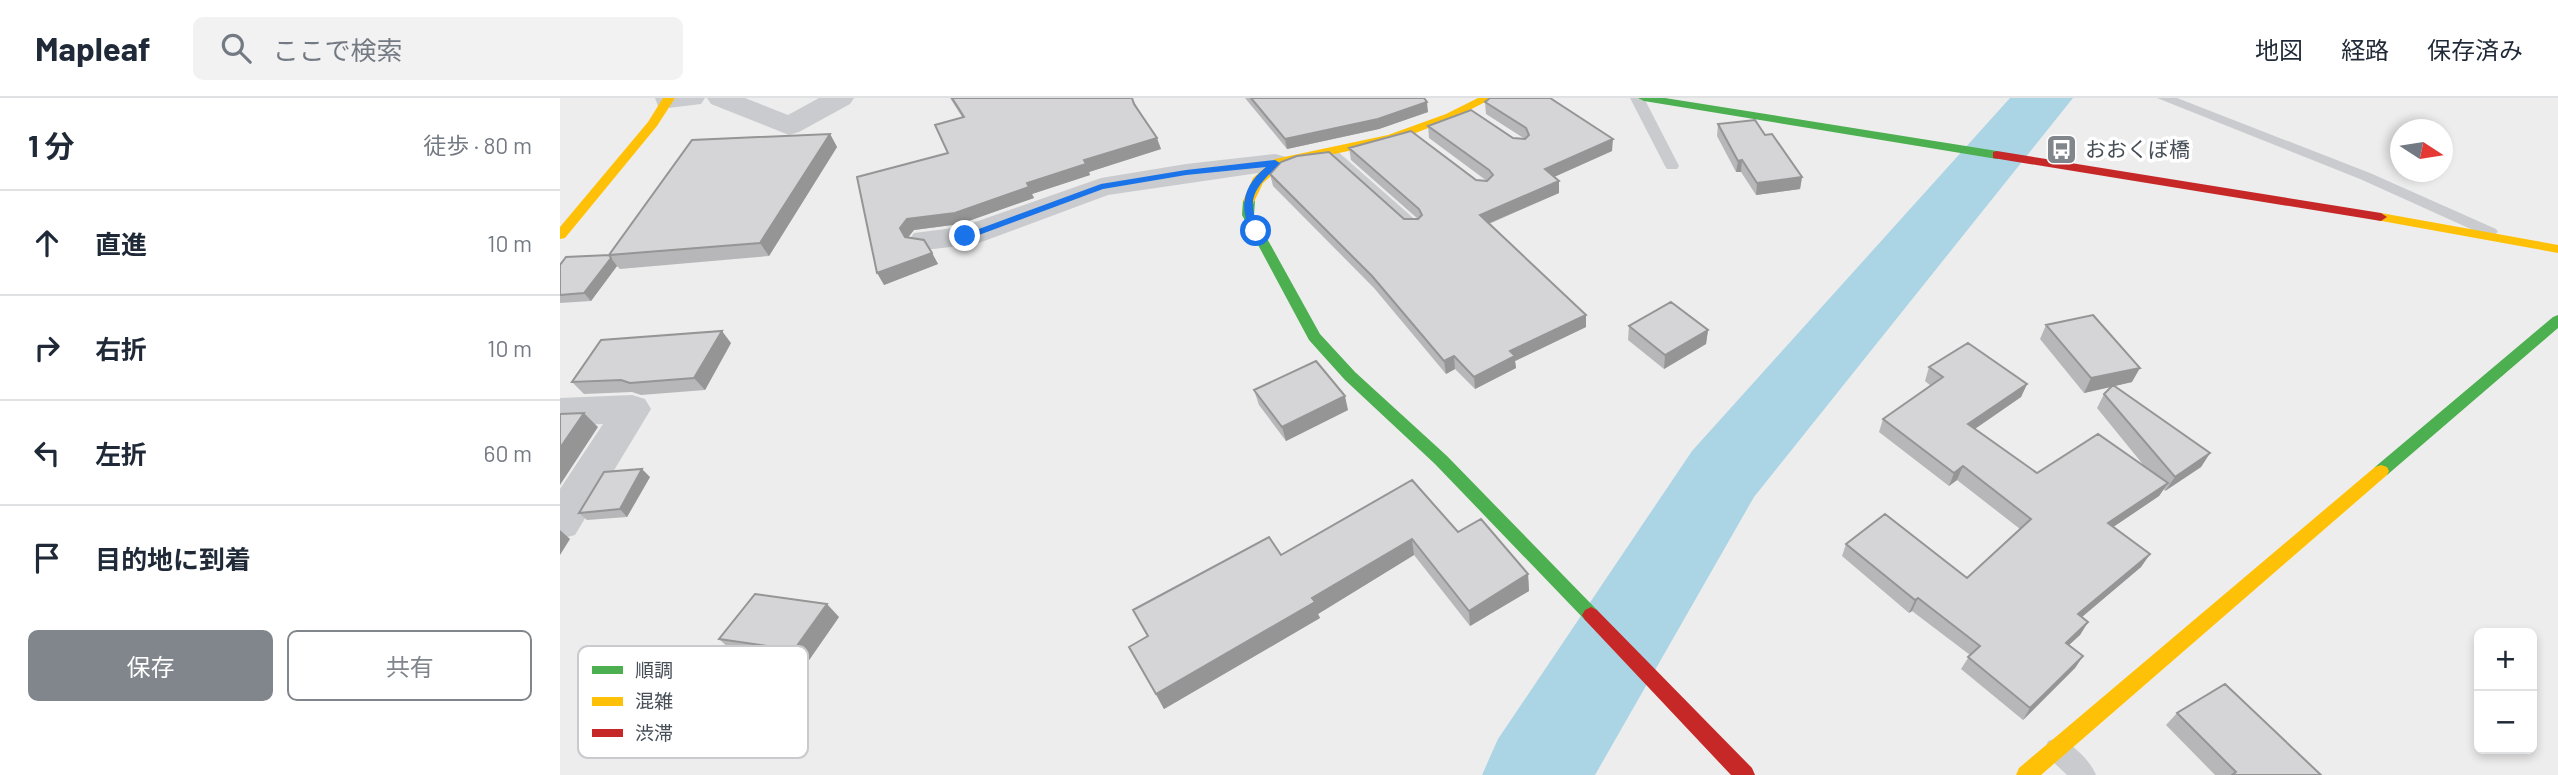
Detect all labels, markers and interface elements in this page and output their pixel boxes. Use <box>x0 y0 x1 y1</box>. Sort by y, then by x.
search box <box>193 17 683 80</box>
text: Mapleaf <box>35 28 151 68</box>
icon: search <box>217 29 255 67</box>
text: ここで検索 <box>273 34 403 65</box>
text: 地図 <box>2255 35 2303 64</box>
text: 経路 <box>2341 35 2389 64</box>
text: 保存済み <box>2427 35 2523 64</box>
north arrow <box>2390 119 2453 182</box>
text: 1 分 <box>28 127 75 163</box>
text: 徒歩 · 80 m <box>423 131 532 159</box>
bus stop icon: おおくぼ橋 <box>2045 133 2079 167</box>
place label: おおくぼ橋 <box>2085 136 2190 161</box>
route start <box>1240 215 1271 246</box>
route end <box>949 220 980 251</box>
icon: ahead <box>28 224 66 262</box>
text: 直進 <box>95 228 147 259</box>
text: 10 m <box>487 229 532 257</box>
icon: right <box>28 329 66 367</box>
text: 右折 <box>95 333 147 364</box>
text: 10 m <box>487 334 532 362</box>
icon: left <box>28 434 66 472</box>
text: 左折 <box>95 438 147 469</box>
text: 60 m <box>484 439 532 467</box>
icon: arrive <box>28 539 66 577</box>
text: 目的地に到着 <box>95 543 251 574</box>
map controls <box>2474 628 2537 754</box>
button: + <box>2474 628 2537 691</box>
button: 保存 <box>28 630 273 701</box>
button: 共有 <box>287 630 532 701</box>
legend <box>578 646 808 758</box>
text: 順調 <box>635 658 673 681</box>
text: 混雑 <box>635 689 673 712</box>
button: − <box>2474 691 2537 754</box>
text: 渋滞 <box>635 721 673 744</box>

